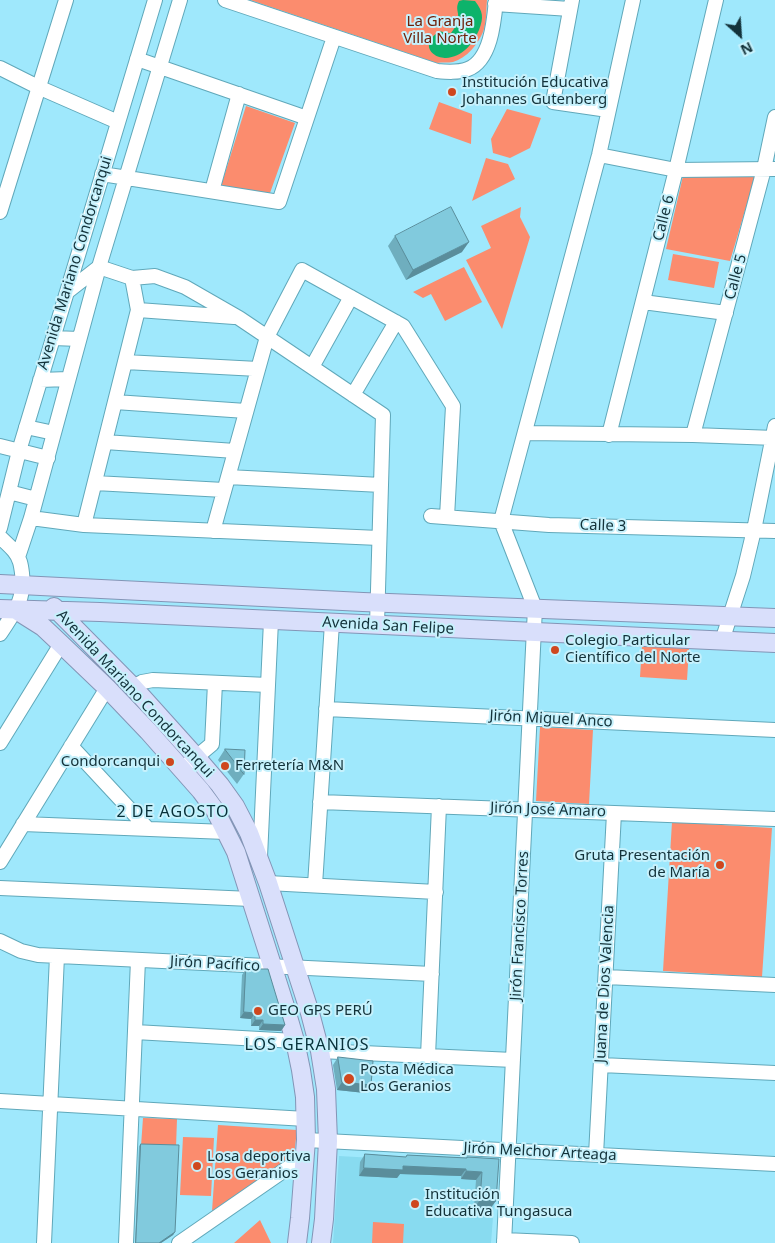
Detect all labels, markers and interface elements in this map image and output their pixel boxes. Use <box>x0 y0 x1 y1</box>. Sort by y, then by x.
north arrow <box>715 10 765 60</box>
park label: La Granja Villa Norte <box>403 13 477 48</box>
text: N <box>738 38 756 60</box>
place label: Institución Educativa Johannes Gutenberg <box>462 74 609 109</box>
marker: Institución Educativa Johannes Gutenberg <box>446 86 458 98</box>
street label: Avenida Mariano Condorcanqui <box>34 154 116 372</box>
street label: Calle 6 <box>650 193 678 243</box>
street label: Calle 5 <box>721 252 751 302</box>
street label: Calle 3 <box>579 516 627 536</box>
street label: Avenida Mariano Condorcanqui <box>53 607 217 781</box>
street label: Avenida San Felipe <box>322 614 454 638</box>
place label: Colegio Particular Científico del Norte <box>565 632 701 667</box>
marker: Colegio Particular Científico del Norte <box>549 644 561 656</box>
street label: Jirón Miguel Anco <box>489 707 613 731</box>
place label: Condorcanqui <box>61 753 160 771</box>
marker: Condorcanqui <box>164 756 176 768</box>
place label: Ferretería M&N <box>235 757 344 775</box>
marker: Ferretería M&N <box>219 760 231 772</box>
street label: Jirón José Amaro <box>490 799 606 821</box>
district label: 2 DE AGOSTO <box>115 802 231 822</box>
place label: Gruta Presentación de María <box>574 847 710 882</box>
street label: Jirón Francisco Torres <box>507 851 533 1001</box>
marker: Gruta Presentación de María <box>714 859 726 871</box>
street label: Juana de Dios Valencia <box>592 905 618 1063</box>
street label: Jirón Pacífico <box>170 953 260 975</box>
place label: GEO GPS PERÚ <box>268 1002 373 1020</box>
marker: GEO GPS PERÚ <box>252 1005 264 1017</box>
district label: LOS GERANIOS <box>243 1035 371 1055</box>
place label: Posta Médica Los Geranios <box>360 1061 454 1096</box>
marker: Posta Médica Los Geranios <box>342 1072 356 1086</box>
street label: Jirón Melchor Arteaga <box>463 1139 617 1165</box>
place label: Losa deportiva Los Geranios <box>207 1148 311 1183</box>
marker: Losa deportiva Los Geranios <box>191 1160 203 1172</box>
place label: Institución Educativa Tungasuca <box>425 1186 573 1221</box>
marker: Institución Educativa Tungasuca <box>409 1198 421 1210</box>

